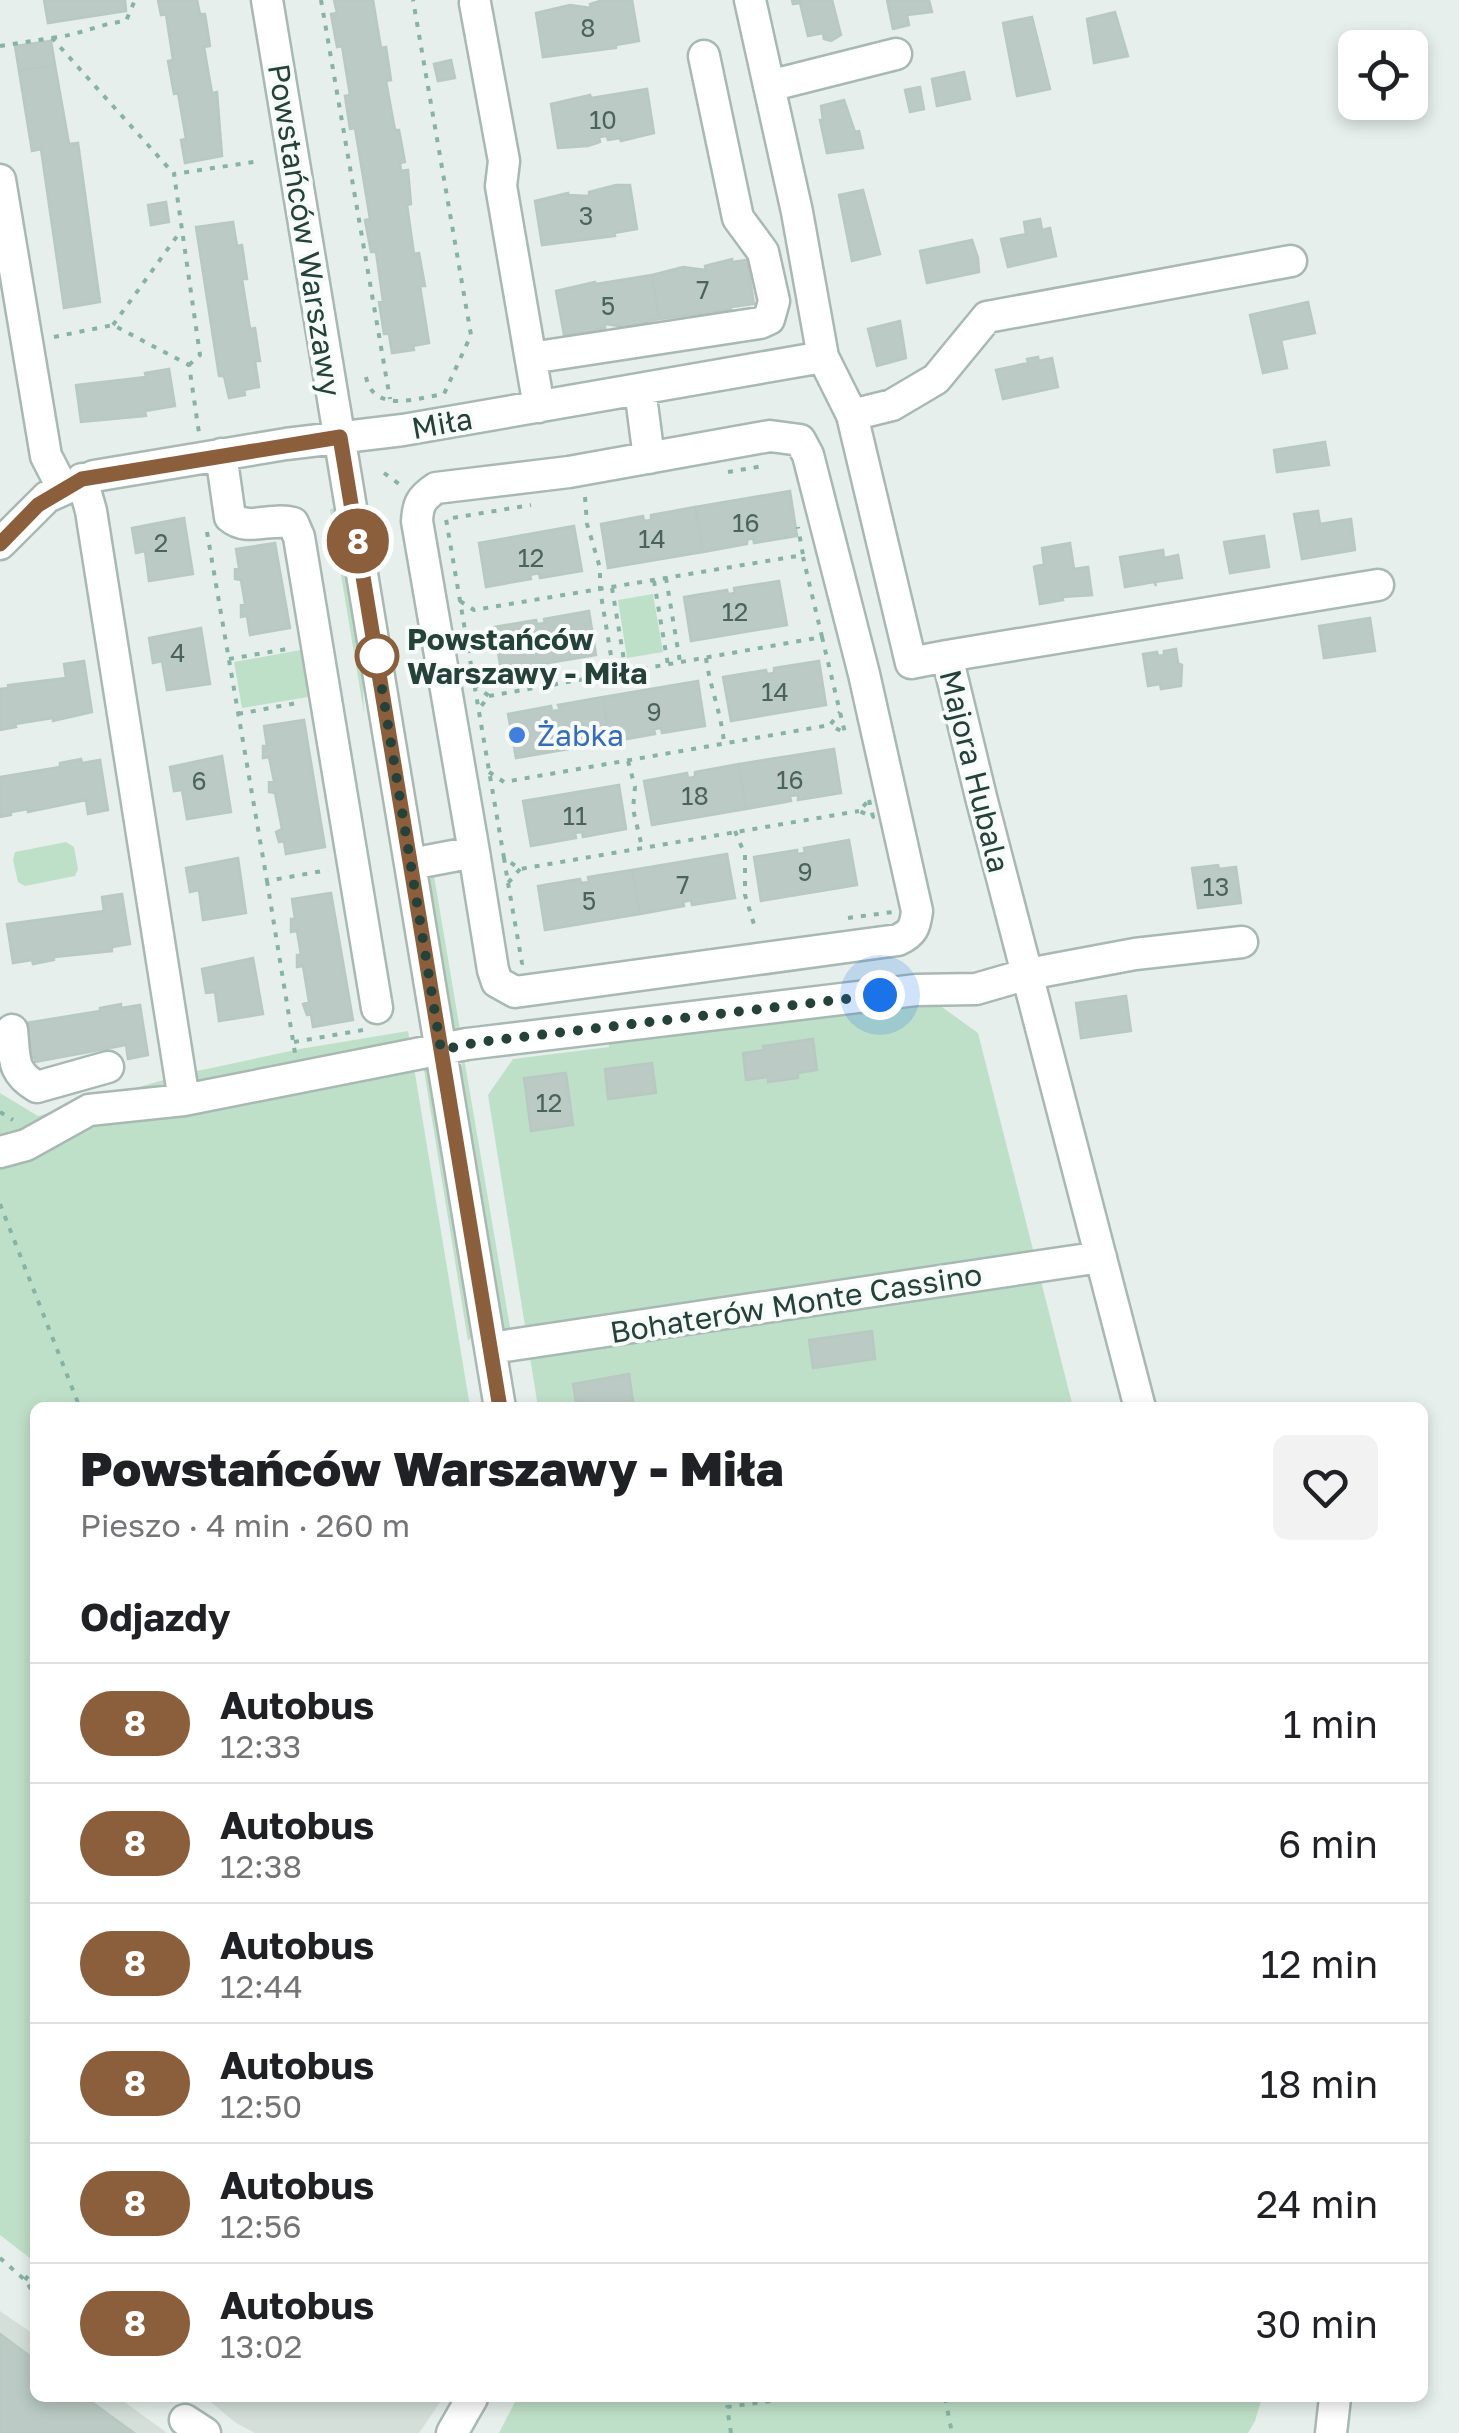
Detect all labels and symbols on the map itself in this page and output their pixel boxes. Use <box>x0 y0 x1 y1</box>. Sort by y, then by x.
house number: 8 <box>580 12 596 43</box>
street label: Powstańców Warszawy <box>261 61 349 399</box>
house number: 10 <box>589 104 617 135</box>
house number: 3 <box>579 200 593 231</box>
house number: 7 <box>696 274 710 305</box>
house number: 5 <box>601 290 615 321</box>
street label: Miła <box>409 400 475 446</box>
house number: 16 <box>732 507 760 538</box>
line badge: 8 <box>326 508 390 574</box>
house number: 14 <box>638 523 666 554</box>
house number: 2 <box>154 527 168 558</box>
house number: 12 <box>518 542 544 573</box>
house number: 12 <box>722 596 748 627</box>
place label: Powstańców Warszawy - Miła <box>407 621 647 691</box>
marker: Powstańców Warszawy - Miła <box>356 635 398 677</box>
house number: 4 <box>170 637 186 668</box>
street label: Majora Hubala <box>932 666 1018 876</box>
house number: 14 <box>761 676 789 707</box>
house number: 9 <box>646 696 662 727</box>
place label: Żabka <box>537 717 624 753</box>
marker: Żabka <box>506 724 528 746</box>
house number: 16 <box>776 764 804 795</box>
house number: 6 <box>191 765 207 796</box>
house number: 18 <box>681 780 709 811</box>
house number: 11 <box>563 800 587 831</box>
house number: 9 <box>797 856 813 887</box>
house number: 7 <box>676 869 690 900</box>
house number: 13 <box>1203 871 1229 902</box>
house number: 5 <box>582 885 596 916</box>
your location <box>855 970 905 1020</box>
house number: 12 <box>536 1087 562 1118</box>
street label: Bohaterów Monte Cassino <box>607 1256 985 1350</box>

